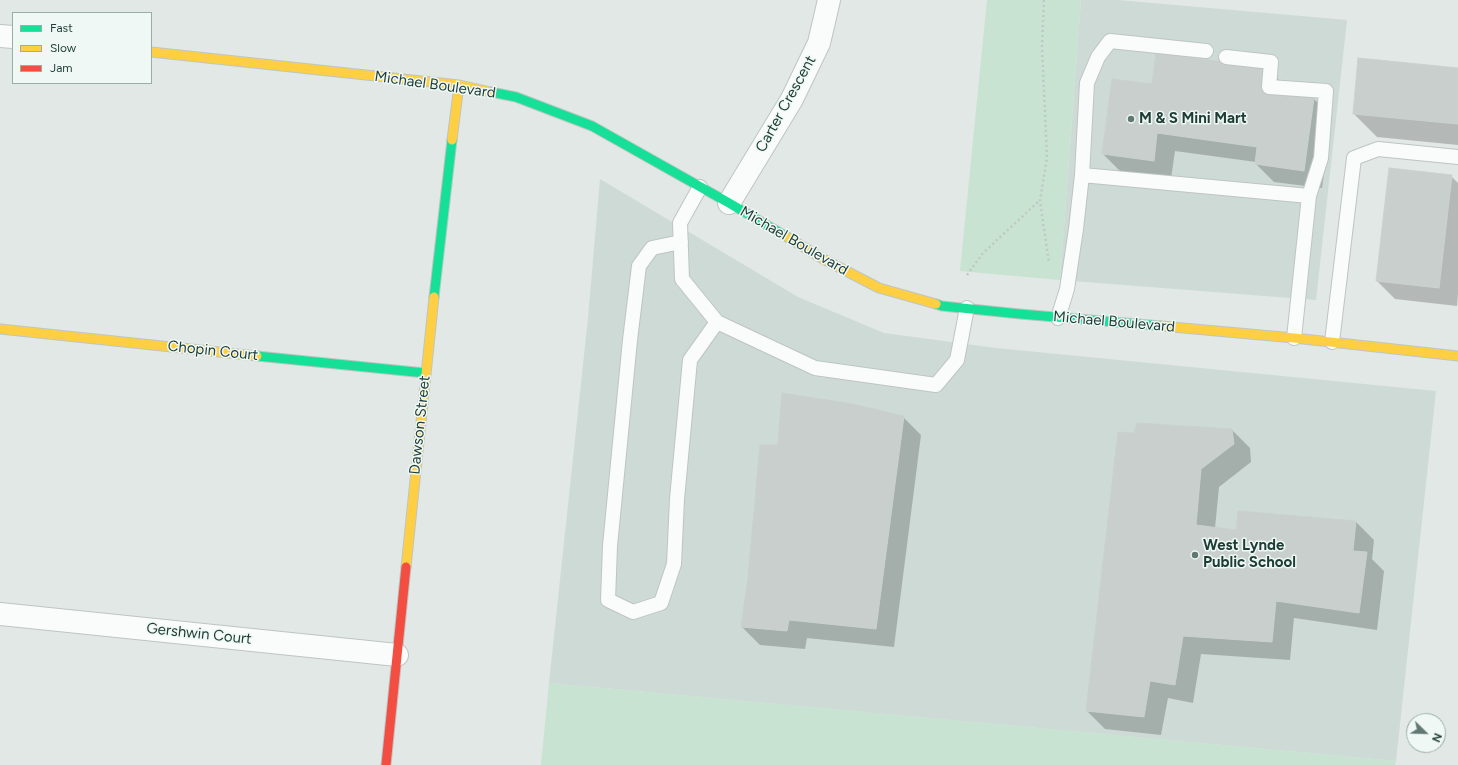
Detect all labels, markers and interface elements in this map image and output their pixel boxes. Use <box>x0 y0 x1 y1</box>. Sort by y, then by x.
legend <box>12 12 152 84</box>
text: Fast <box>50 21 73 35</box>
text: Slow <box>50 41 76 55</box>
street label: Carter Crescent <box>752 53 820 155</box>
text: Jam <box>50 61 73 75</box>
street label: Michael Boulevard <box>373 68 497 102</box>
place label: M & S Mini Mart <box>1139 110 1247 128</box>
marker: M & S Mini Mart <box>1126 114 1136 124</box>
street label: Michael Boulevard <box>737 203 851 279</box>
street label: Michael Boulevard <box>1052 308 1176 336</box>
street label: Chopin Court <box>167 337 259 365</box>
street label: Dawson Street <box>406 375 434 475</box>
place label: West Lynde Public School <box>1203 537 1296 572</box>
marker: West Lynde Public School <box>1190 550 1200 560</box>
street label: Gershwin Court <box>145 620 253 648</box>
north arrow <box>1406 713 1446 753</box>
text: N <box>1429 731 1444 744</box>

